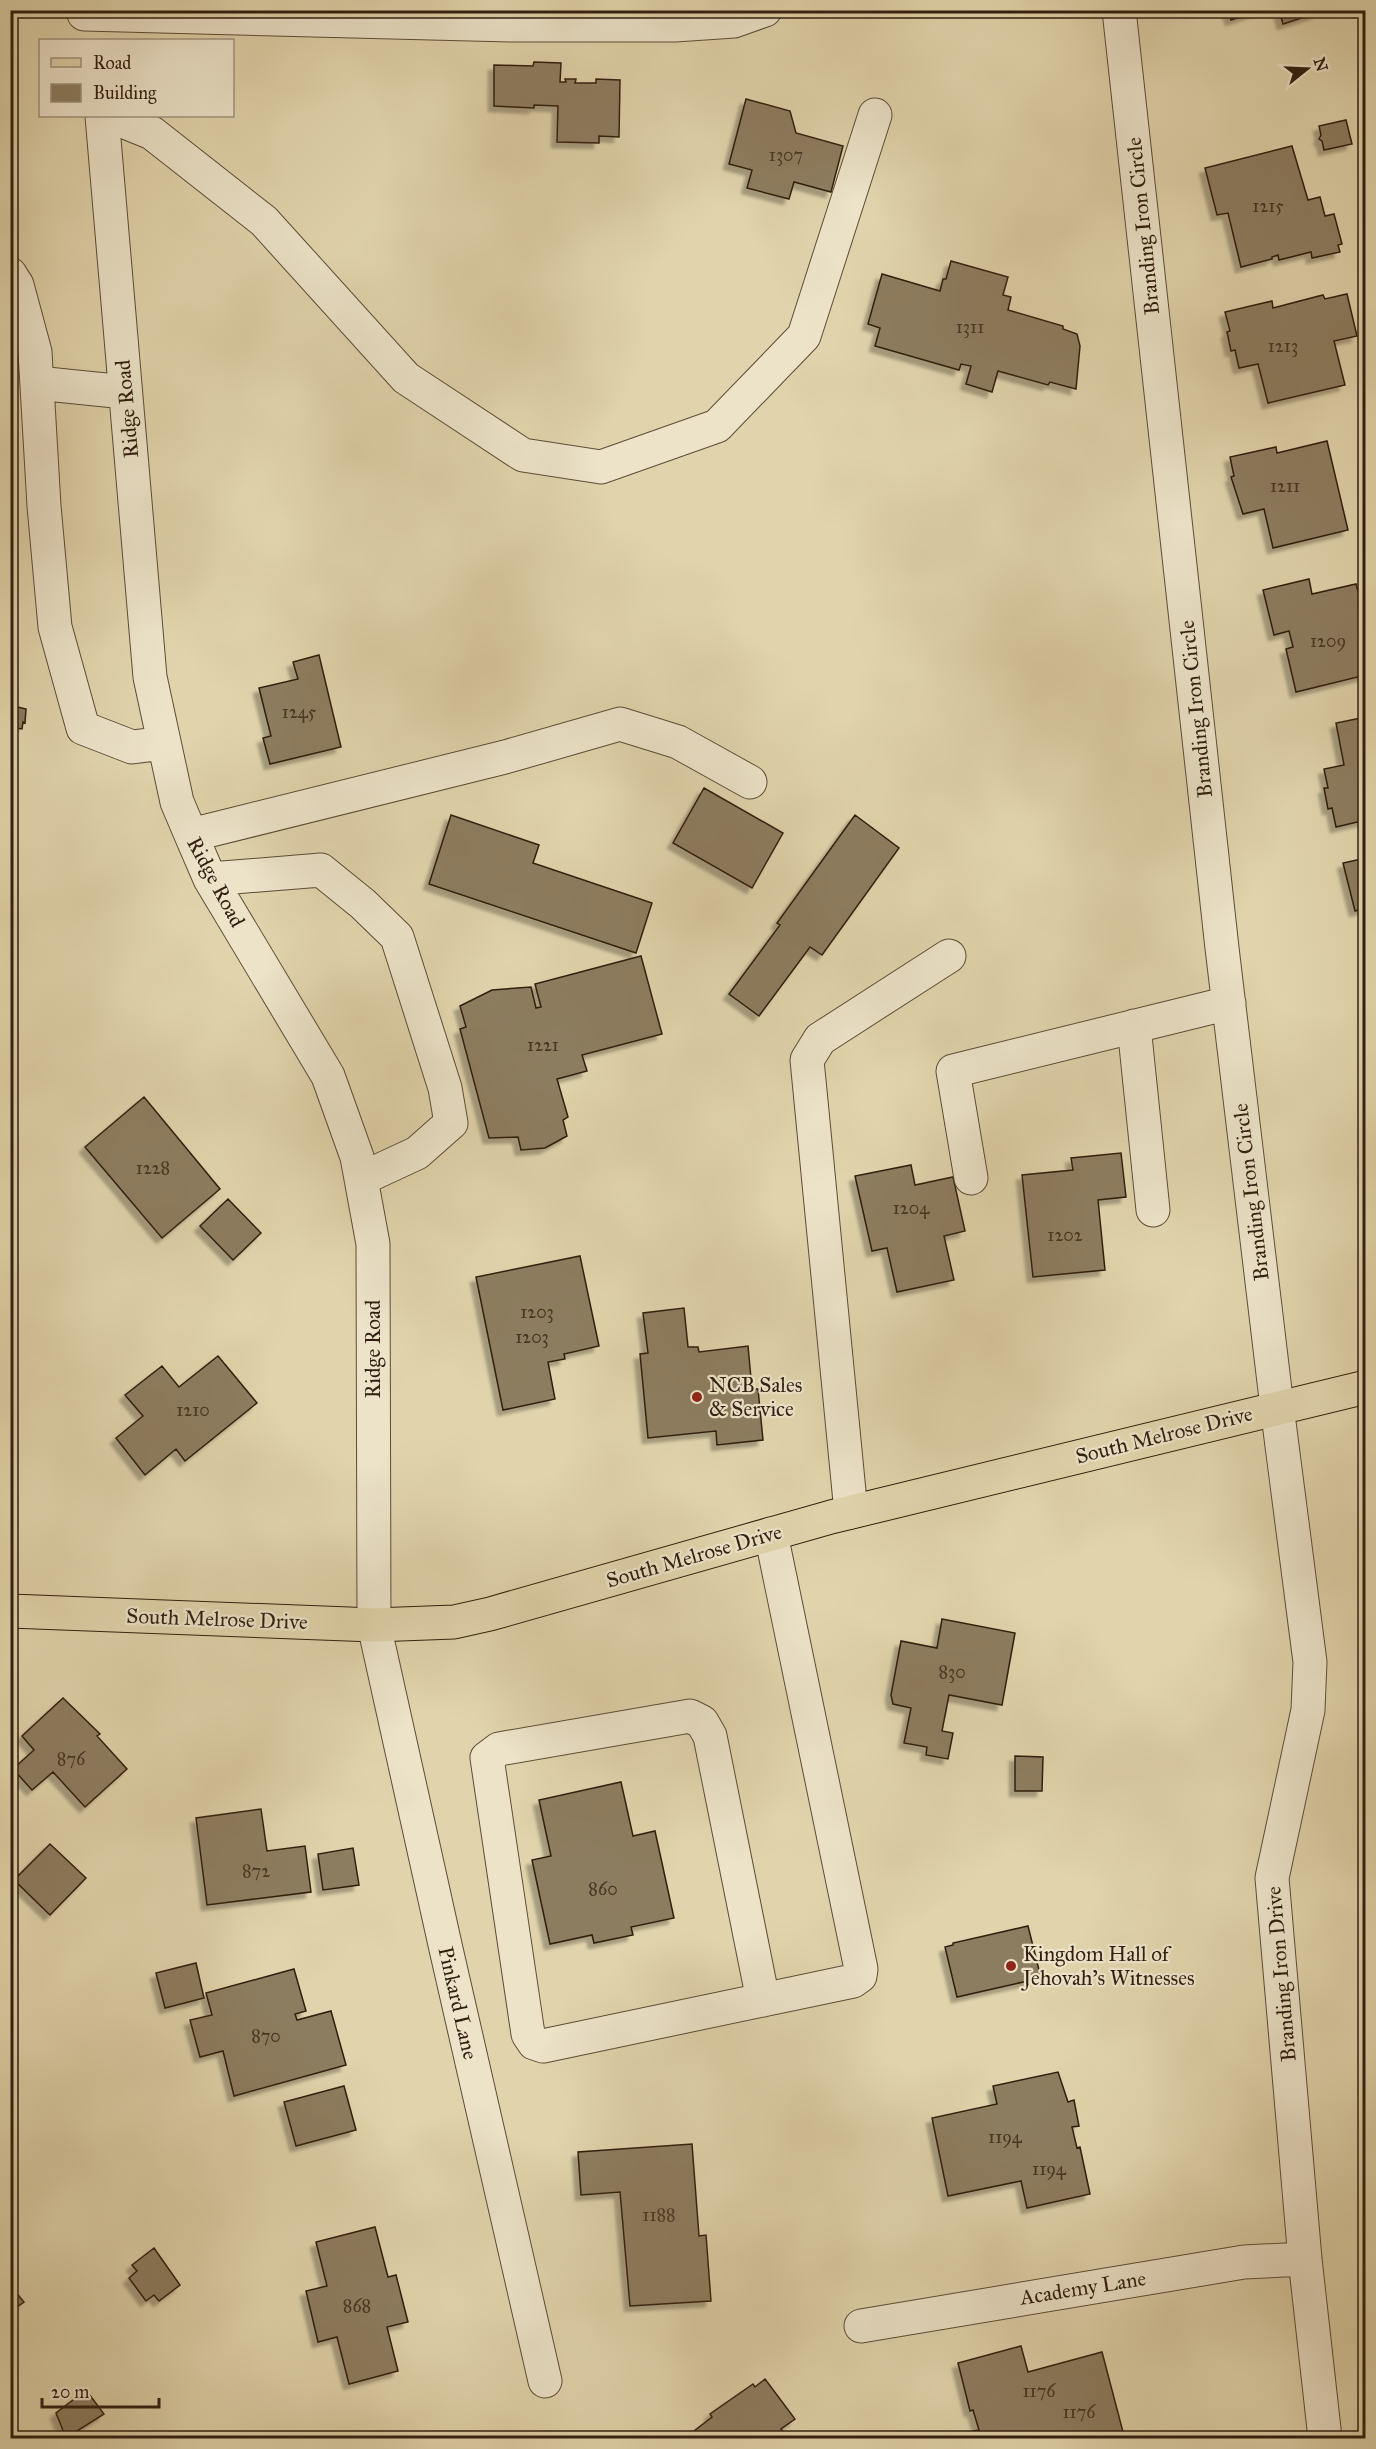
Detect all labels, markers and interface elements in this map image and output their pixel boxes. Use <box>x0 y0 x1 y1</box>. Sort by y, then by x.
legend <box>39 39 234 117</box>
north arrow <box>1277 39 1337 99</box>
text: Road <box>93 52 131 74</box>
text: N <box>1310 55 1332 74</box>
text: Building <box>93 82 157 105</box>
street label: Branding Iron Circle <box>1121 136 1165 316</box>
house number: 1307 <box>769 144 803 166</box>
house number: 1215 <box>1252 195 1284 217</box>
house number: 1311 <box>956 316 984 338</box>
house number: 1213 <box>1268 335 1298 357</box>
street label: Ridge Road <box>110 358 144 459</box>
house number: 1211 <box>1270 475 1300 497</box>
street label: Branding Iron Circle <box>1174 619 1218 799</box>
house number: 1209 <box>1310 630 1346 652</box>
house number: 1245 <box>282 701 317 723</box>
street label: Ridge Road <box>181 832 251 932</box>
house number: 1221 <box>527 1034 559 1056</box>
street label: Branding Iron Circle <box>1227 1102 1275 1282</box>
house number: 1228 <box>136 1157 170 1179</box>
house number: 1204 <box>893 1197 930 1219</box>
house number: 1202 <box>1047 1224 1083 1246</box>
street label: Ridge Road <box>360 1299 386 1398</box>
house number: 1203 <box>520 1301 554 1323</box>
house number: 1203 <box>515 1326 549 1348</box>
place label: NCB Sales & Service <box>709 1372 802 1422</box>
marker: NCB Sales & Service <box>690 1390 704 1404</box>
house number: 1210 <box>176 1399 210 1421</box>
street label: South Melrose Drive <box>1073 1400 1255 1470</box>
street label: South Melrose Drive <box>603 1518 785 1594</box>
street label: South Melrose Drive <box>126 1603 308 1635</box>
house number: 830 <box>938 1661 966 1683</box>
house number: 876 <box>57 1748 86 1770</box>
house number: 872 <box>242 1860 270 1882</box>
house number: 860 <box>588 1878 618 1900</box>
street label: Branding Iron Drive <box>1260 1885 1302 2063</box>
place label: Kingdom Hall of Jehovah’s Witnesses <box>1021 1941 1195 1991</box>
street label: Pinkard Lane <box>432 1944 484 2062</box>
marker: Kingdom Hall of Jehovah’s Witnesses <box>1004 1959 1018 1973</box>
house number: 870 <box>251 2025 281 2047</box>
house number: 1194 <box>988 2126 1023 2148</box>
house number: 1194 <box>1032 2158 1067 2180</box>
house number: 1188 <box>642 2204 676 2226</box>
street label: Academy Lane <box>1017 2265 1148 2311</box>
house number: 868 <box>343 2295 371 2317</box>
scale bar <box>42 2371 159 2409</box>
house number: 1176 <box>1023 2380 1056 2402</box>
text: 20 m <box>51 2381 89 2403</box>
house number: 1176 <box>1063 2401 1096 2423</box>

